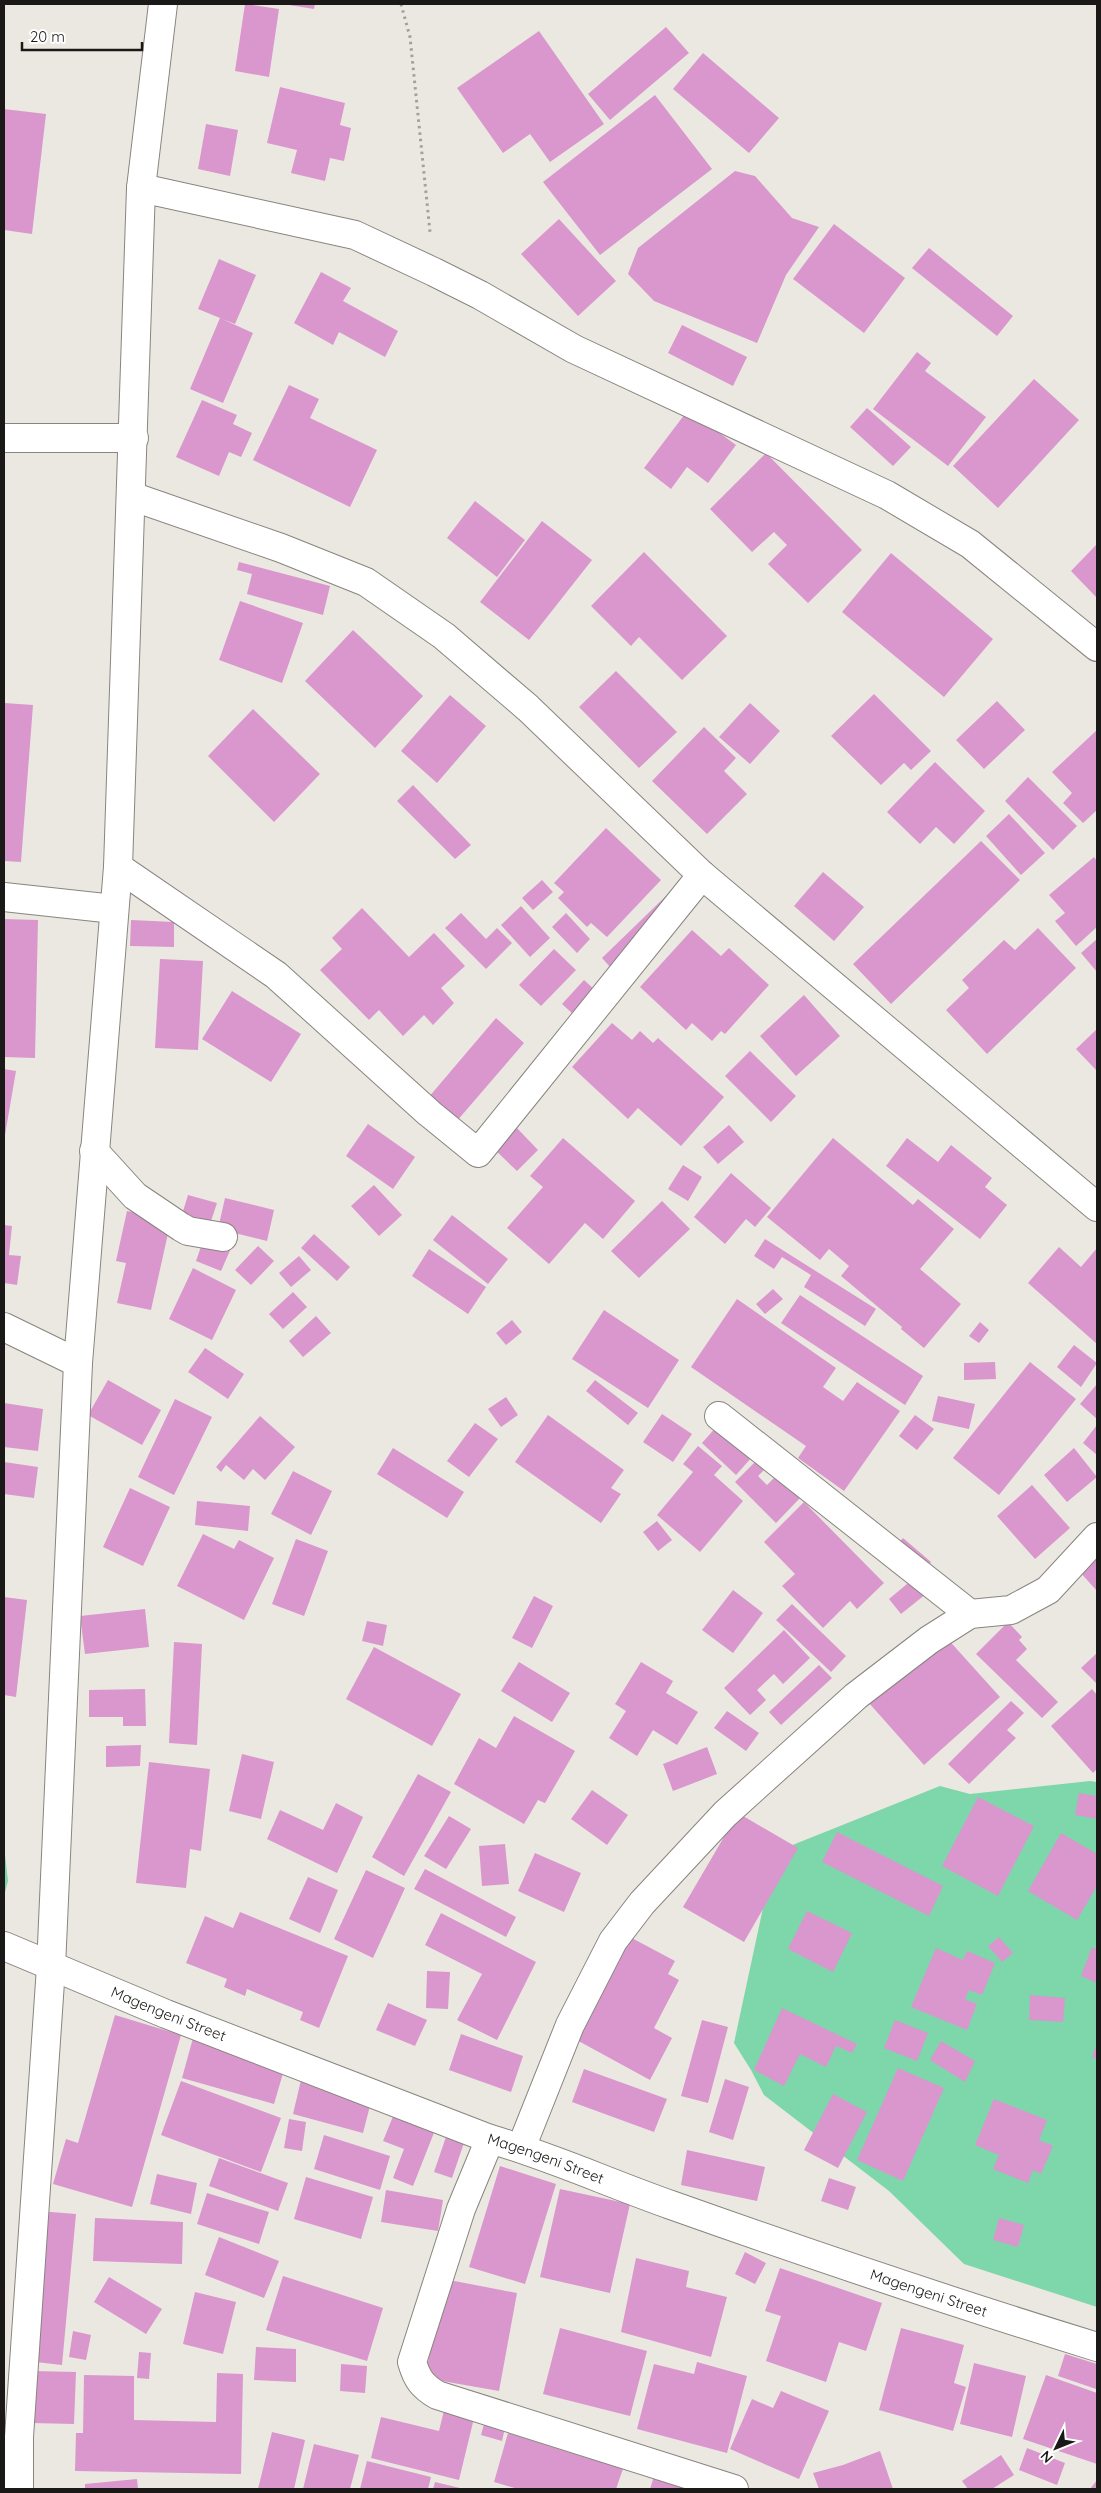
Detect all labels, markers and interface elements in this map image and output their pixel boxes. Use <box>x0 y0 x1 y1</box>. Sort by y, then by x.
scale bar <box>22 20 142 52</box>
text: 20 m <box>30 27 65 46</box>
street label: Magengeni Street <box>108 1982 229 2045</box>
street label: Magengeni Street <box>485 2129 607 2188</box>
street label: Magengeni Street <box>868 2265 990 2321</box>
north arrow <box>1031 2423 1081 2473</box>
text: N <box>1036 2447 1057 2467</box>

